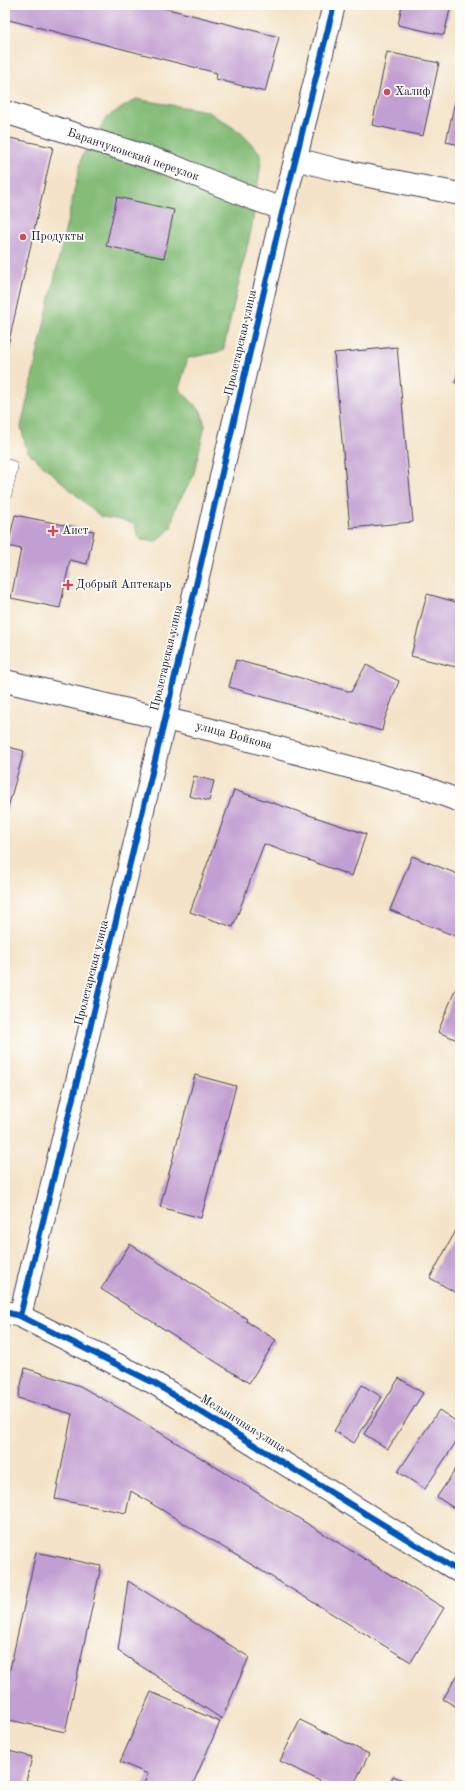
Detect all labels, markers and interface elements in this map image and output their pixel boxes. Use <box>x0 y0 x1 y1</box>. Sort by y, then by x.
place label: Халиф <box>395 86 430 98</box>
marker: Халиф <box>382 87 392 97</box>
street label: Баранчуковский переулок <box>66 127 200 183</box>
place label: Продукты <box>31 231 84 243</box>
marker: Продукты <box>18 232 28 242</box>
street label: Пролетарская улица <box>223 289 259 397</box>
marker: Аист <box>47 525 59 537</box>
place label: Аист <box>62 525 89 537</box>
place label: Добрый Аптекарь <box>76 579 172 591</box>
marker: Добрый Аптекарь <box>63 580 73 590</box>
street label: Пролетарская улица <box>149 604 185 712</box>
street label: улица Войкова <box>195 720 273 752</box>
street label: Пролетарская улица <box>73 919 111 1027</box>
street label: Мельничная улица <box>198 1393 288 1455</box>

